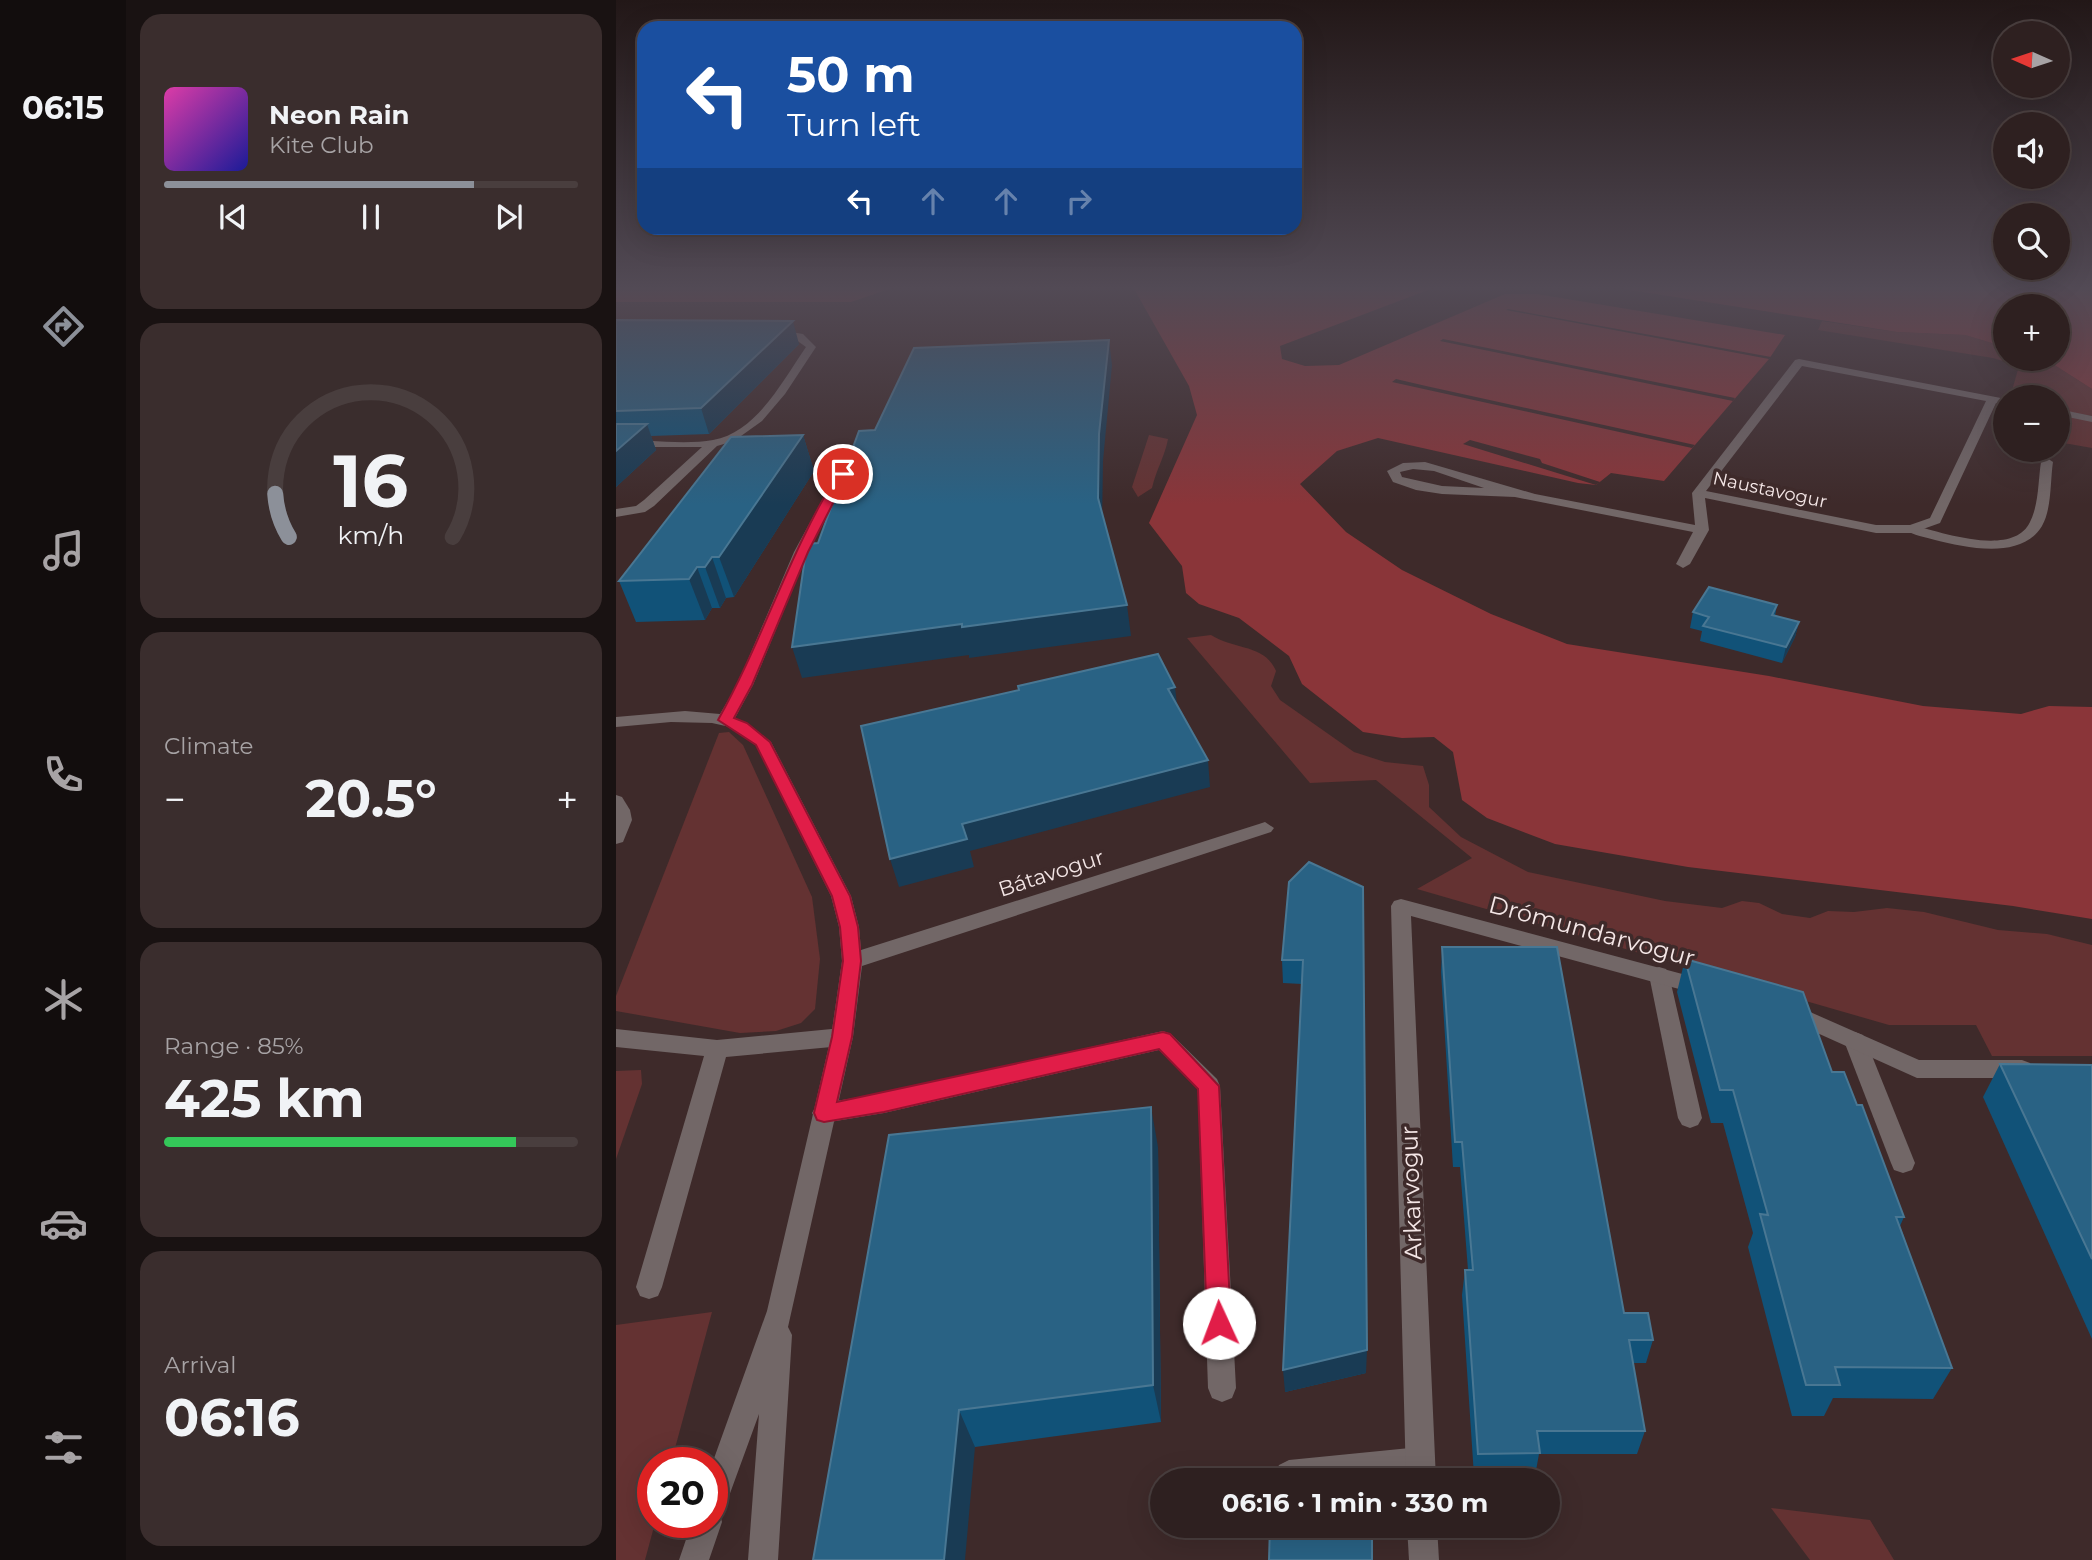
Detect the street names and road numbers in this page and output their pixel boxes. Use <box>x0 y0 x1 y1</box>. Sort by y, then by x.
street label: Naustavogur <box>1711 467 1829 513</box>
street label: Bátavogur <box>995 844 1107 902</box>
street label: Drómundarvogur <box>1486 890 1698 972</box>
street label: Arkarvogur <box>1394 1125 1428 1261</box>

